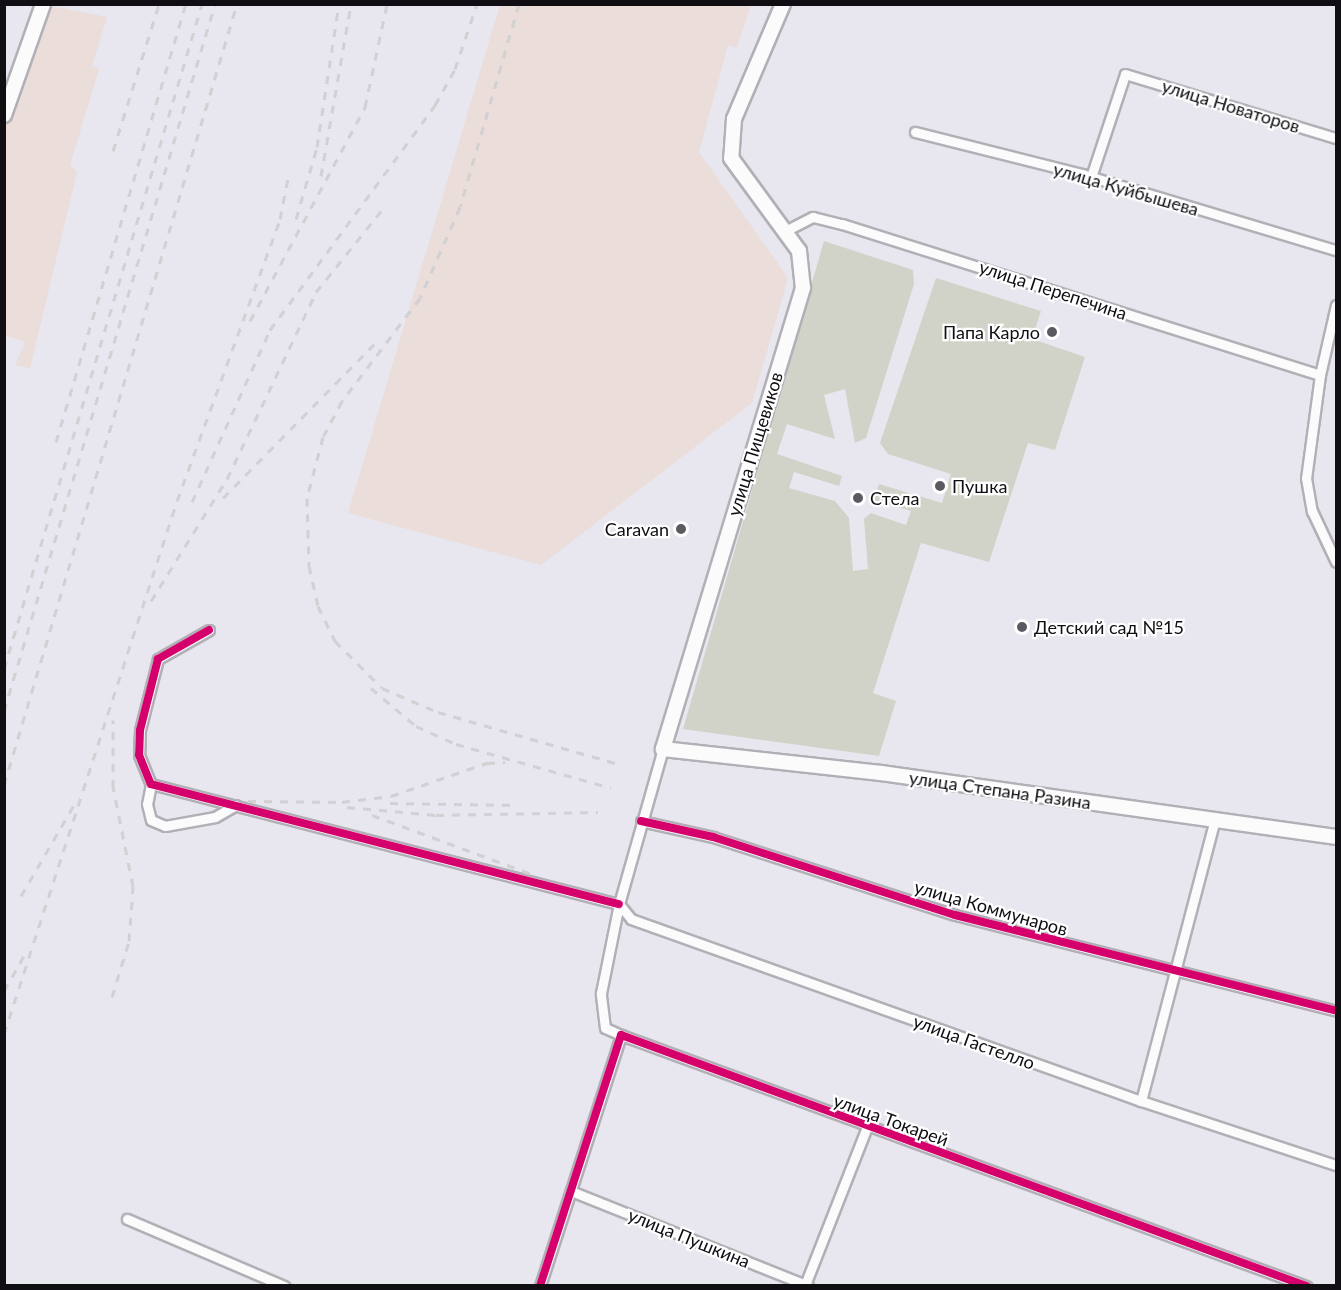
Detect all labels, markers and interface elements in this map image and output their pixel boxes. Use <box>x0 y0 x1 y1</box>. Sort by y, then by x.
street label: улица Новаторов <box>1159 75 1303 137</box>
street label: улица Куйбышева <box>1051 158 1201 220</box>
street label: улица Перепечина <box>976 256 1130 324</box>
place label: Папа Карло <box>943 321 1040 343</box>
marker: Папа Карло <box>1045 325 1059 339</box>
street label: улица Пищевиков <box>723 369 787 519</box>
place label: Пушка <box>952 475 1007 497</box>
marker: Пушка <box>933 479 947 493</box>
place label: Стела <box>870 487 919 509</box>
marker: Стела <box>851 491 865 505</box>
place label: Caravan <box>605 518 669 540</box>
marker: Caravan <box>674 522 688 536</box>
place label: Детский сад №15 <box>1034 616 1184 638</box>
marker: Детский сад №15 <box>1015 620 1029 634</box>
street label: улица Степана Разина <box>908 767 1092 813</box>
street label: улица Коммунаров <box>912 876 1070 940</box>
street label: улица Гастелло <box>910 1010 1038 1074</box>
street label: улица Токарей <box>831 1089 951 1151</box>
street label: улица Пушкина <box>625 1204 753 1272</box>

